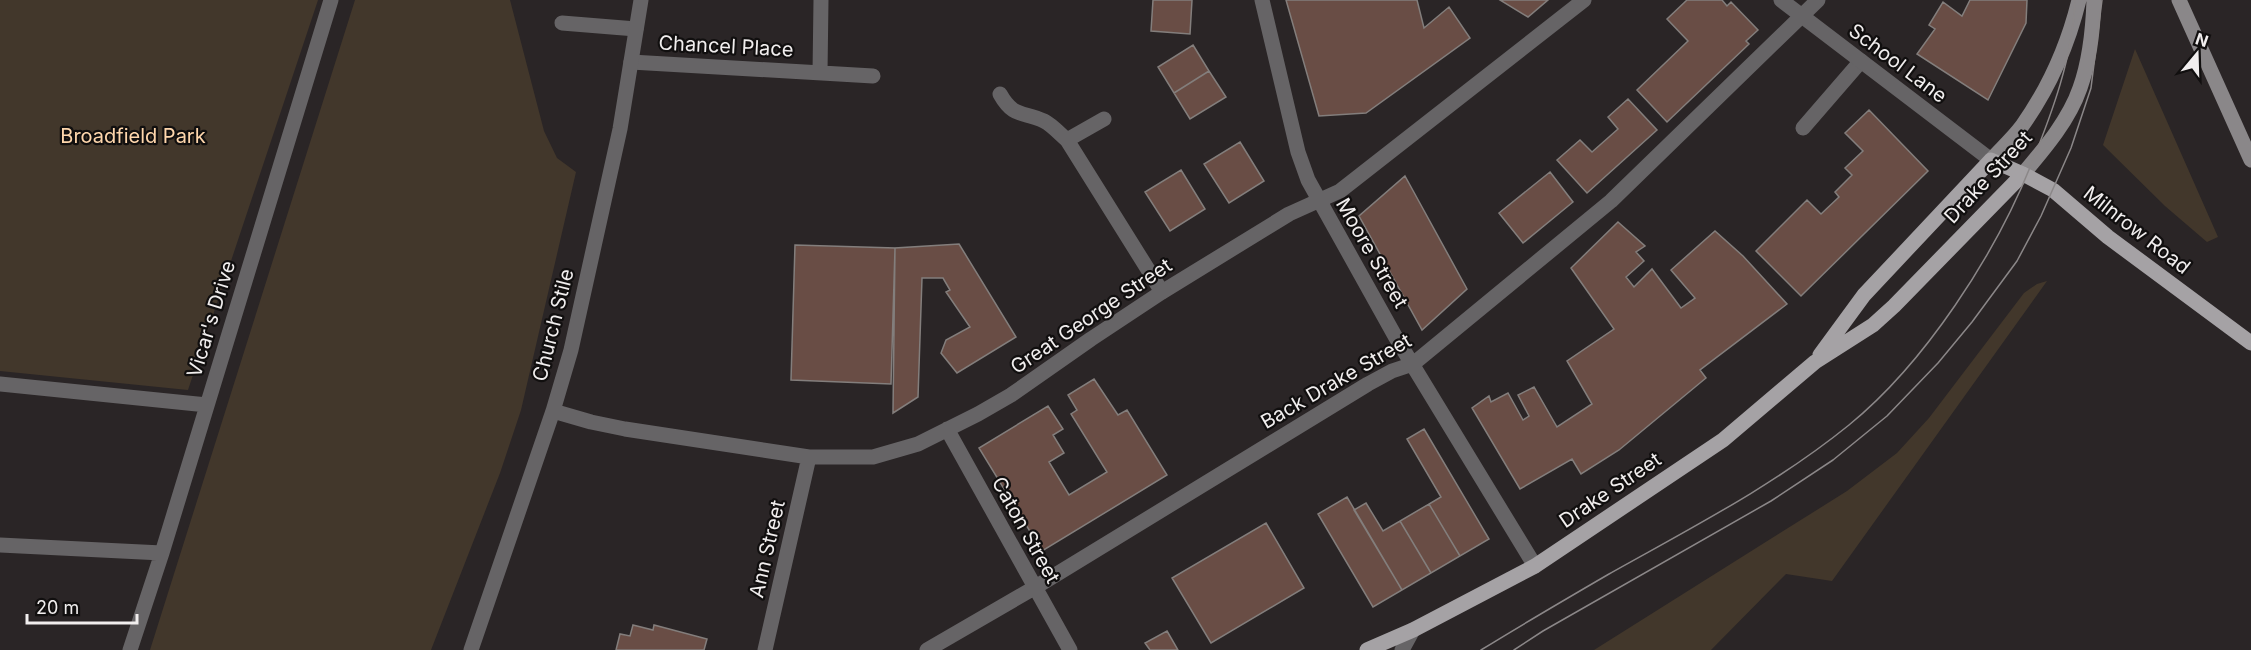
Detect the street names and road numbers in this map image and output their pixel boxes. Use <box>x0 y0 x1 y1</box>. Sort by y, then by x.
street label: School Lane <box>1844 18 1952 108</box>
street label: Chancel Place <box>658 30 794 62</box>
street label: Drake Street <box>1939 126 2037 228</box>
street label: Milnrow Road <box>2079 181 2195 279</box>
street label: Moore Street <box>1331 194 1413 313</box>
street label: Great George Street <box>1006 253 1176 379</box>
street label: Vicar's Drive <box>182 258 240 380</box>
street label: Church Stile <box>527 266 579 384</box>
street label: Back Drake Street <box>1256 328 1416 434</box>
street label: Drake Street <box>1555 447 1666 533</box>
street label: Caton Street <box>987 473 1065 588</box>
street label: Ann Street <box>744 497 790 600</box>

